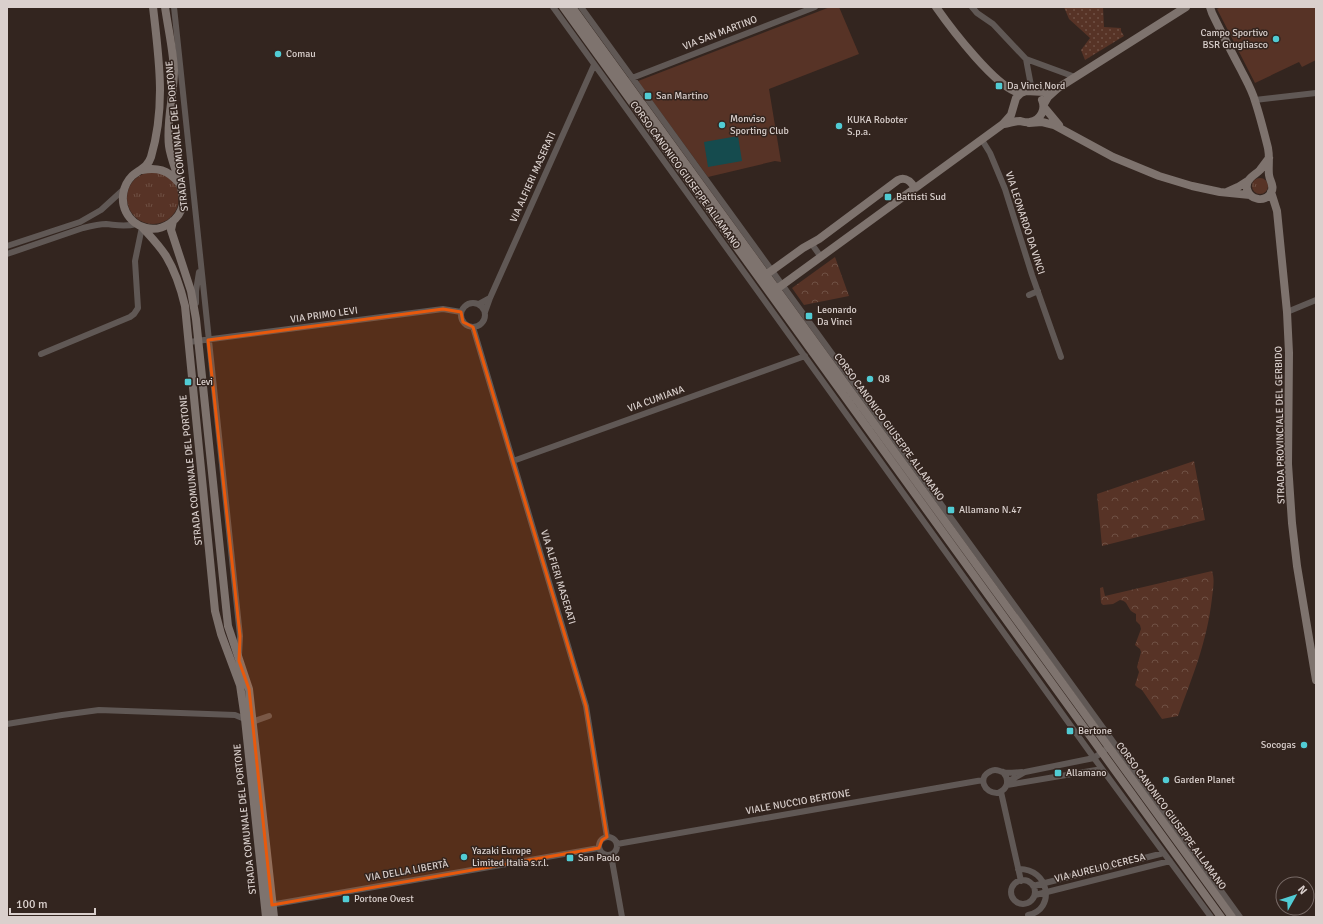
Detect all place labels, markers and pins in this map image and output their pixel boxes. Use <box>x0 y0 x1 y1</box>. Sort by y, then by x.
place label: Campo Sportivo BSR Grugliasco <box>1201 27 1268 51</box>
marker: Campo Sportivo BSR Grugliasco <box>1271 34 1281 44</box>
place label: Comau <box>286 48 316 60</box>
marker: Comau <box>273 49 283 59</box>
place label: Da Vinci Nord <box>1007 80 1065 92</box>
marker: Da Vinci Nord <box>994 81 1004 91</box>
place label: San Martino <box>656 90 708 102</box>
marker: San Martino <box>643 91 653 101</box>
place label: Monviso Sporting Club <box>730 113 789 137</box>
place label: KUKA Roboter S.p.a. <box>847 114 908 138</box>
marker: Monviso Sporting Club <box>717 120 727 130</box>
marker: KUKA Roboter S.p.a. <box>834 121 844 131</box>
place label: Battisti Sud <box>896 191 946 203</box>
marker: Battisti Sud <box>883 192 893 202</box>
place label: Leonardo Da Vinci <box>817 304 857 328</box>
marker: Leonardo Da Vinci <box>804 311 814 321</box>
place label: Q8 <box>878 373 890 385</box>
marker: Q8 <box>865 374 875 384</box>
place label: Levi <box>196 376 213 388</box>
marker: Levi <box>183 377 193 387</box>
place label: Allamano N.47 <box>959 504 1022 516</box>
marker: Allamano N.47 <box>946 505 956 515</box>
place label: Bertone <box>1078 725 1112 737</box>
marker: Bertone <box>1065 726 1075 736</box>
place label: Socogas <box>1261 739 1297 751</box>
marker: Socogas <box>1299 740 1309 750</box>
place label: Allamano <box>1066 767 1107 779</box>
marker: Allamano <box>1053 768 1063 778</box>
place label: Garden Planet <box>1174 774 1235 786</box>
marker: Garden Planet <box>1161 775 1171 785</box>
place label: Yazaki Europe Limited Italia s.r.l. <box>472 845 549 869</box>
marker: Yazaki Europe Limited Italia s.r.l. <box>459 852 469 862</box>
place label: San Paolo <box>578 852 620 864</box>
marker: San Paolo <box>565 853 575 863</box>
place label: Portone Ovest <box>354 893 414 905</box>
marker: Portone Ovest <box>341 894 351 904</box>

